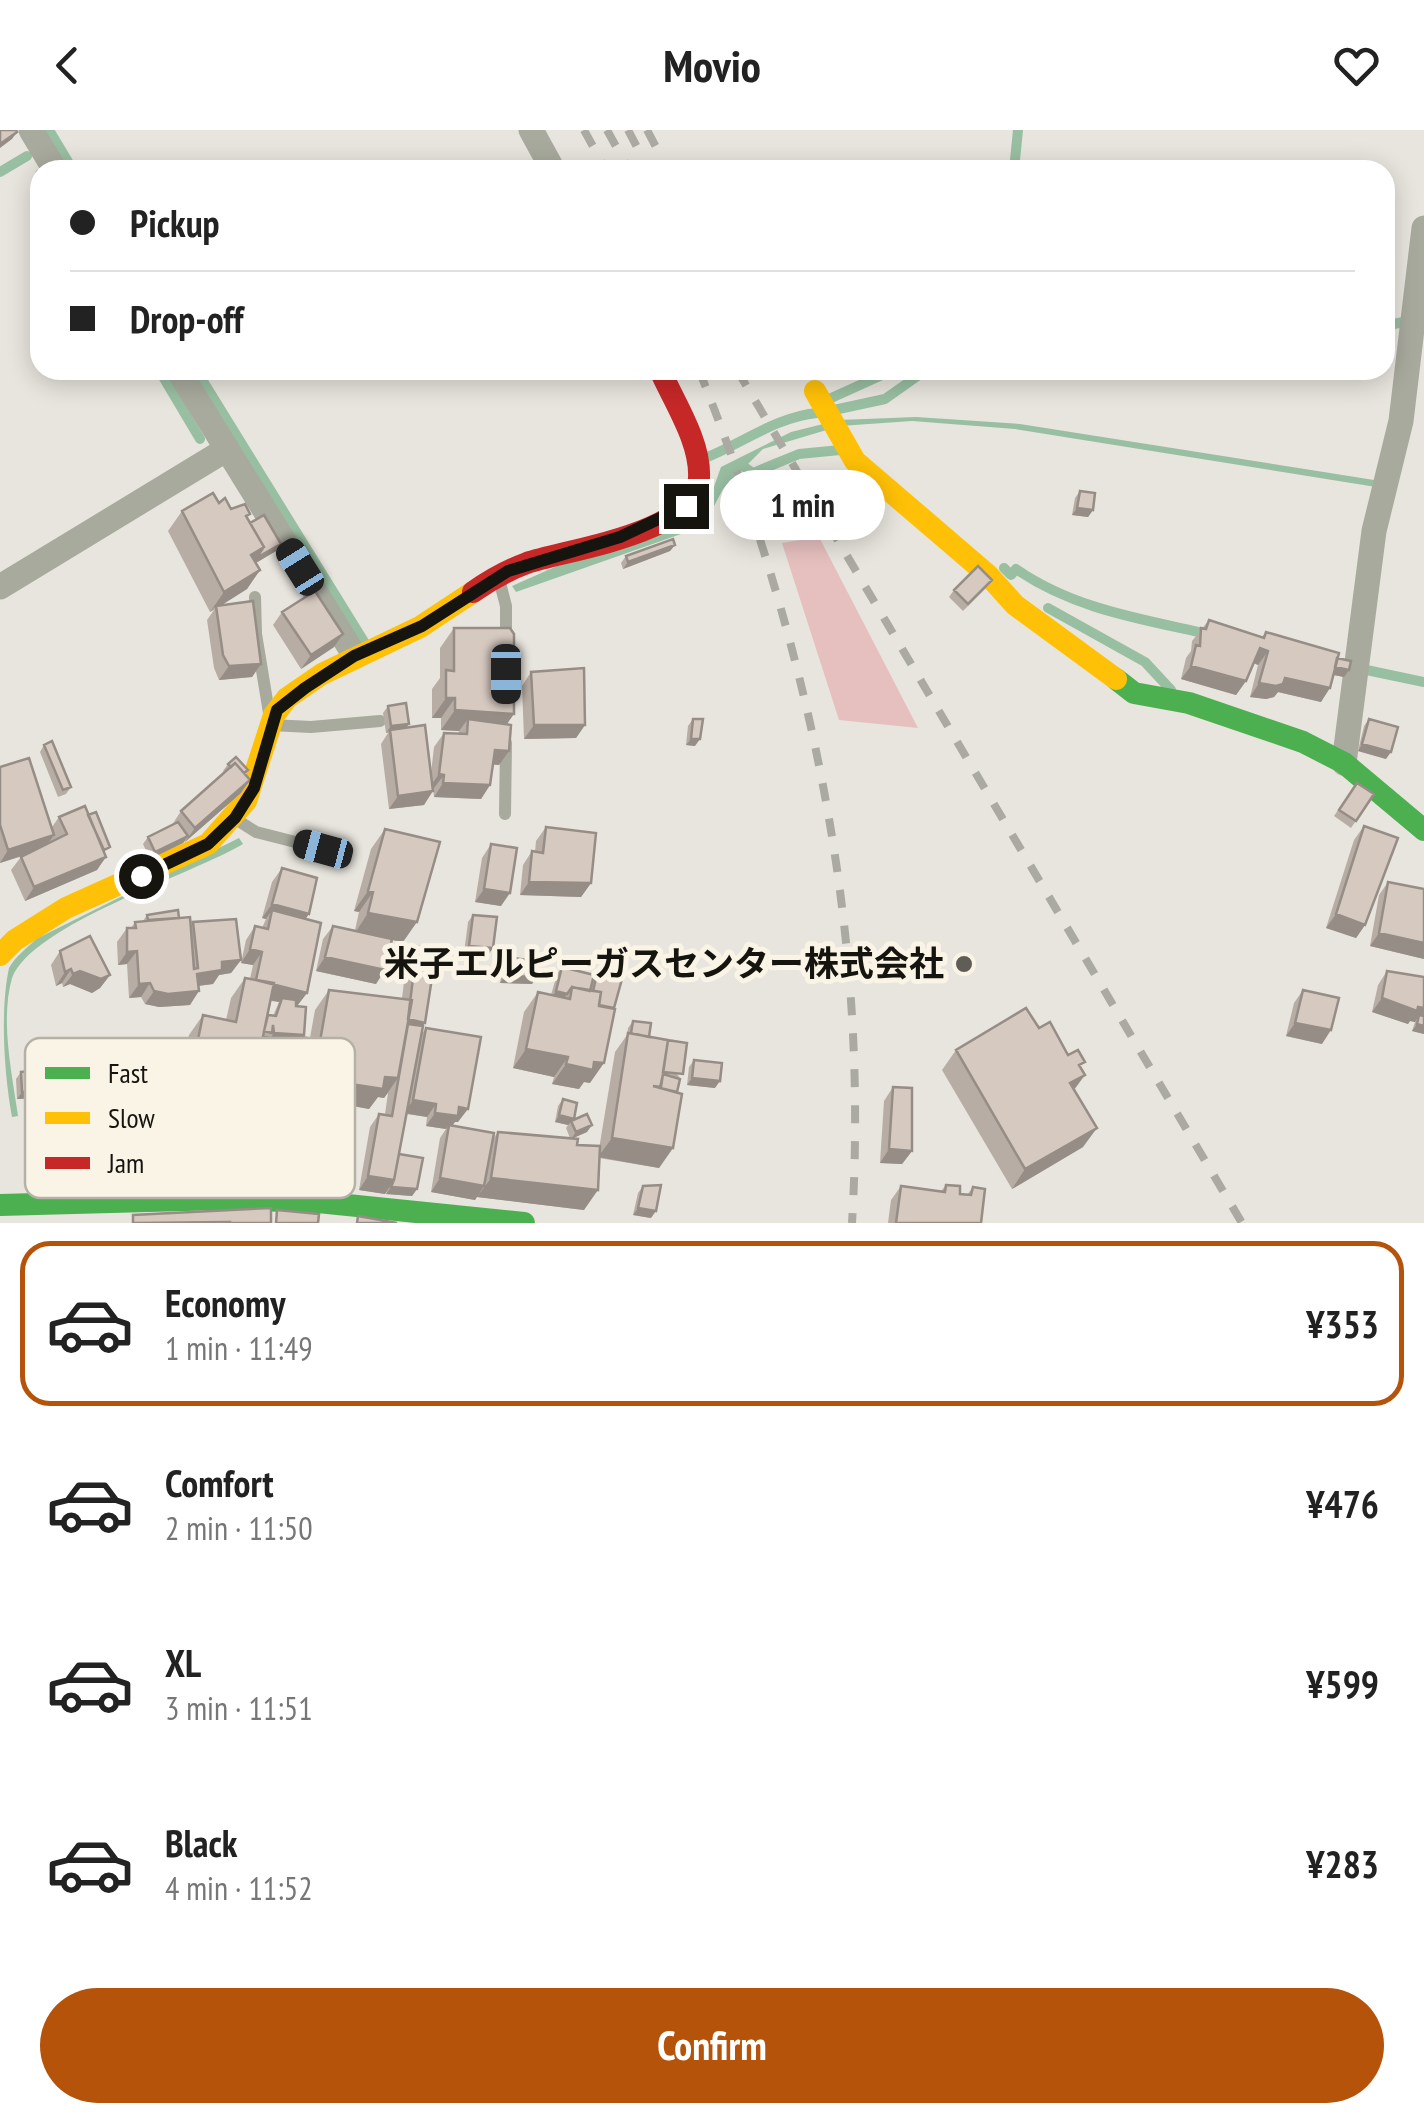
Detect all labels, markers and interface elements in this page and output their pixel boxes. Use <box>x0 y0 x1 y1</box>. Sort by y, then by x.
text: Movio <box>663 36 761 94</box>
icon: back <box>40 38 95 93</box>
icon: heart <box>1329 38 1384 93</box>
text: Pickup <box>130 198 220 247</box>
text: Drop-off <box>130 294 244 343</box>
callout: 1 min <box>721 471 886 541</box>
route end <box>664 484 709 529</box>
text: 1 min <box>770 484 835 526</box>
car <box>271 534 329 600</box>
car <box>491 644 521 704</box>
car <box>290 827 356 871</box>
route start <box>119 854 164 899</box>
place label: 米子エルピーガスセンター株式会社 <box>384 940 944 986</box>
marker: 米子エルピーガスセンター株式会社 <box>953 953 975 975</box>
legend <box>25 1038 355 1198</box>
text: Fast <box>108 1054 148 1091</box>
text: Slow <box>108 1099 155 1136</box>
text: Jam <box>107 1144 144 1181</box>
text: Economy <box>165 1278 285 1327</box>
icon: car <box>45 1279 135 1369</box>
text: ¥353 <box>1306 1299 1379 1348</box>
text: 1 min · 11:49 <box>165 1327 313 1369</box>
text: Comfort <box>165 1458 274 1507</box>
icon: car <box>45 1459 135 1549</box>
text: ¥476 <box>1306 1479 1379 1528</box>
text: 2 min · 11:50 <box>165 1507 313 1549</box>
text: XL <box>165 1638 201 1687</box>
icon: car <box>45 1639 135 1729</box>
text: ¥599 <box>1306 1659 1379 1708</box>
text: 3 min · 11:51 <box>165 1687 313 1729</box>
text: Black <box>165 1818 238 1867</box>
icon: car <box>45 1819 135 1909</box>
text: ¥283 <box>1306 1839 1379 1888</box>
text: 4 min · 11:52 <box>165 1867 313 1909</box>
button: Confirm <box>40 1988 1384 2103</box>

